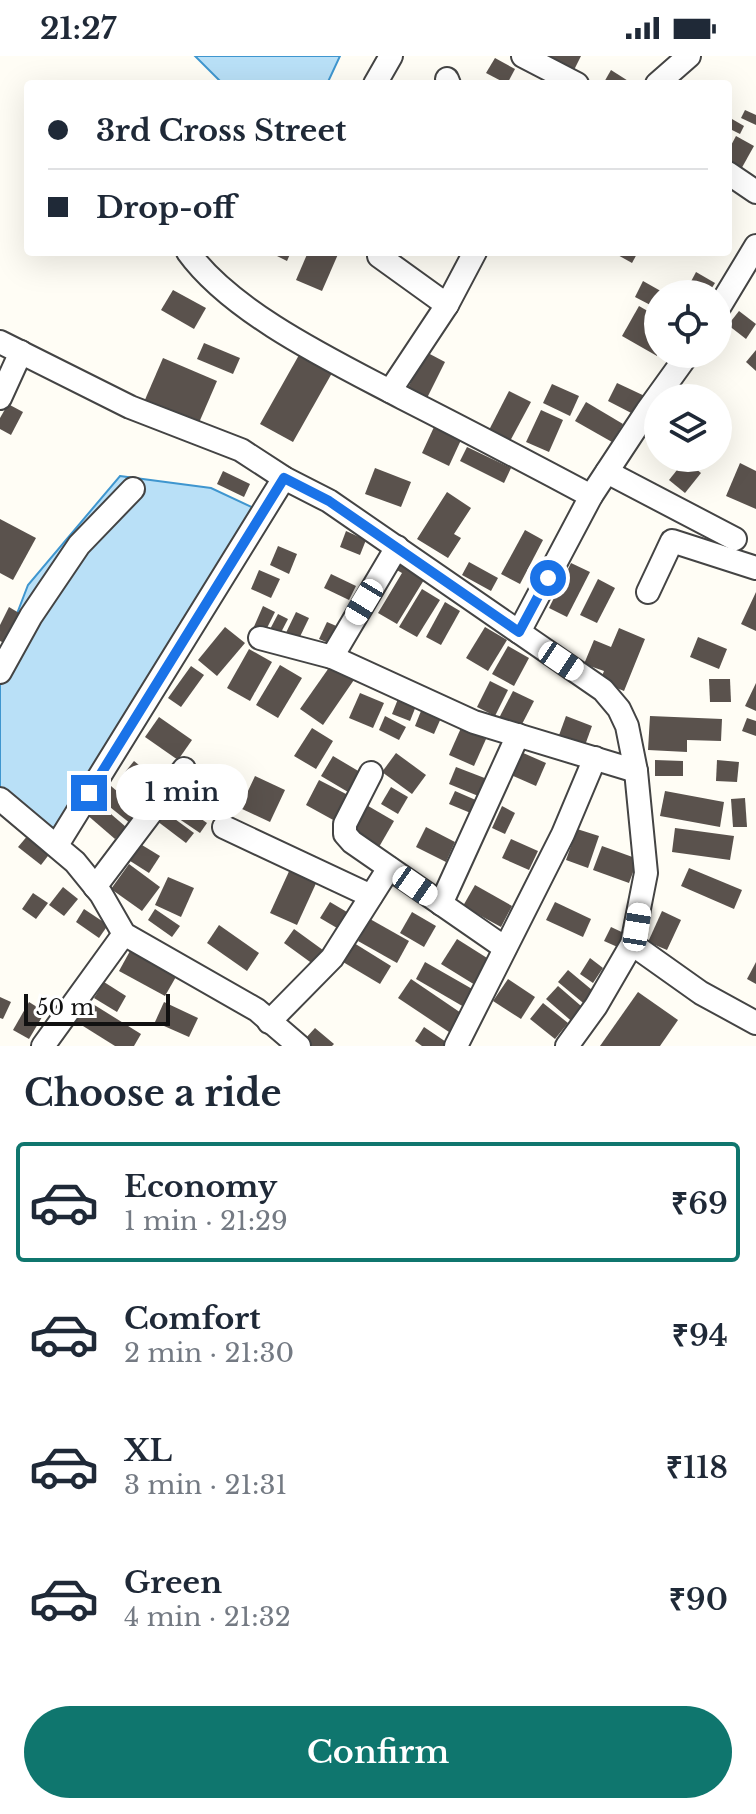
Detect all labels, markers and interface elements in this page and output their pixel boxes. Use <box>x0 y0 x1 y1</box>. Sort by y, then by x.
text: 21:27 <box>40 10 116 47</box>
text: 3rd Cross Street <box>96 112 346 149</box>
text: Drop-off <box>96 189 236 226</box>
map controls <box>644 280 732 472</box>
button: locate <box>644 280 732 368</box>
button: layers <box>644 384 732 472</box>
route start <box>530 560 566 596</box>
car <box>341 575 387 629</box>
car <box>534 638 588 684</box>
callout: 1 min <box>117 765 249 821</box>
route end <box>71 775 107 811</box>
text: 1 min <box>145 776 219 808</box>
car <box>388 862 442 910</box>
car <box>621 901 653 953</box>
scale bar <box>24 990 170 1026</box>
text: 50 m <box>36 994 94 1021</box>
text: Choose a ride <box>24 1071 281 1116</box>
icon: car <box>28 1166 100 1238</box>
text: Economy <box>124 1168 277 1205</box>
text: ₹69 <box>671 1185 728 1222</box>
text: 1 min · 21:29 <box>124 1205 288 1237</box>
icon: car <box>28 1298 100 1370</box>
text: Comfort <box>124 1300 261 1337</box>
text: ₹94 <box>672 1317 728 1354</box>
text: 2 min · 21:30 <box>124 1337 294 1369</box>
icon: car <box>28 1430 100 1502</box>
text: XL <box>124 1432 172 1469</box>
text: ₹118 <box>666 1449 728 1486</box>
text: 3 min · 21:31 <box>124 1469 287 1501</box>
icon: car <box>28 1562 100 1634</box>
text: Green <box>124 1564 222 1601</box>
text: ₹90 <box>669 1581 728 1618</box>
text: 4 min · 21:32 <box>124 1601 291 1633</box>
button: Confirm <box>24 1706 732 1798</box>

